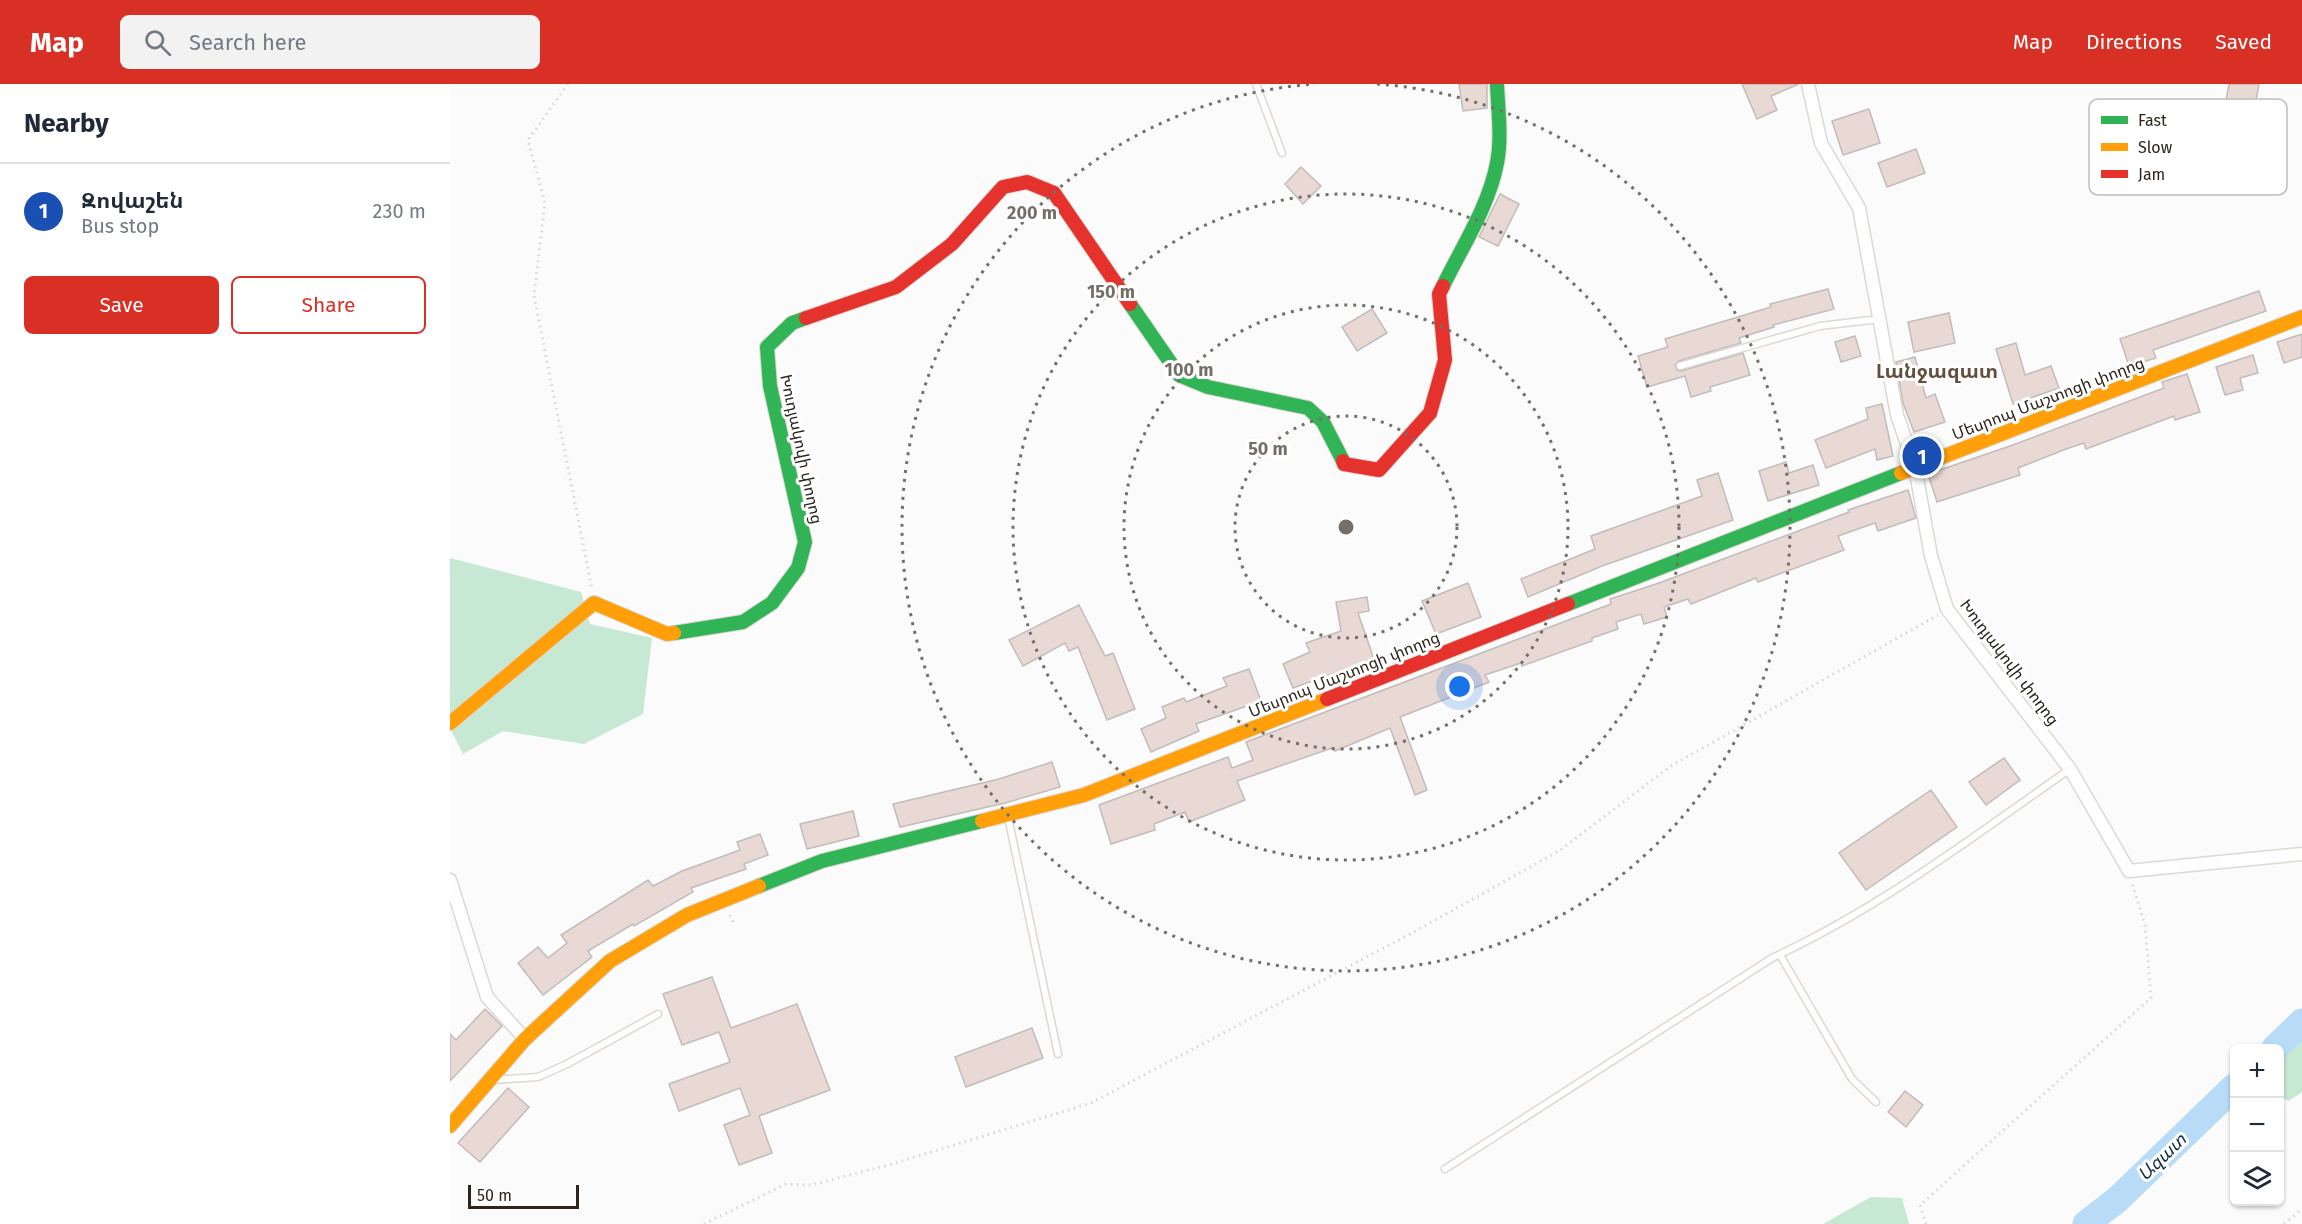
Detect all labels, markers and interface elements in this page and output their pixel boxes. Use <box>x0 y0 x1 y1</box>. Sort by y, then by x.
search box <box>120 15 540 69</box>
text: Map <box>30 26 84 59</box>
icon: search <box>141 26 174 59</box>
text: Search here <box>189 29 307 56</box>
text: Map <box>2013 29 2053 55</box>
text: Directions <box>2086 29 2182 55</box>
text: Saved <box>2215 29 2272 55</box>
legend <box>2089 99 2287 195</box>
text: Nearby <box>24 108 109 139</box>
text: Fast <box>2138 111 2167 130</box>
text: Slow <box>2138 138 2173 157</box>
text: Jam <box>2138 165 2165 184</box>
text: Զովաշեն <box>81 187 183 214</box>
text: 1 <box>39 199 48 223</box>
text: 230 m <box>373 199 426 223</box>
text: 200 m <box>1007 202 1057 224</box>
text: Bus stop <box>81 214 159 238</box>
button: Save <box>24 276 219 334</box>
button: Share <box>231 276 426 334</box>
text: 150 m <box>1087 281 1135 303</box>
street label: Մեսրոպ Մաշտոցի փողոց <box>1949 353 2147 444</box>
text: 100 m <box>1165 359 1213 381</box>
district label: Լանջազատ <box>1876 359 1998 383</box>
street label: Խուդյակովի փողոց <box>776 373 827 526</box>
pin: 1 <box>1902 434 1942 478</box>
text: 50 m <box>1248 438 1288 460</box>
centre of rings <box>1336 517 1356 537</box>
street label: Խուդյակովի փողոց <box>1956 596 2063 729</box>
street label: Մեսրոպ Մաշտոցի փողոց <box>1246 627 1442 722</box>
your location <box>1445 672 1474 701</box>
map controls <box>2230 1044 2284 1206</box>
button: + <box>2230 1044 2284 1098</box>
button: − <box>2230 1098 2284 1152</box>
water label: Ազատ <box>2133 1128 2191 1185</box>
button: layers <box>2230 1152 2284 1206</box>
scale bar <box>468 1182 579 1210</box>
text: 50 m <box>477 1186 512 1205</box>

